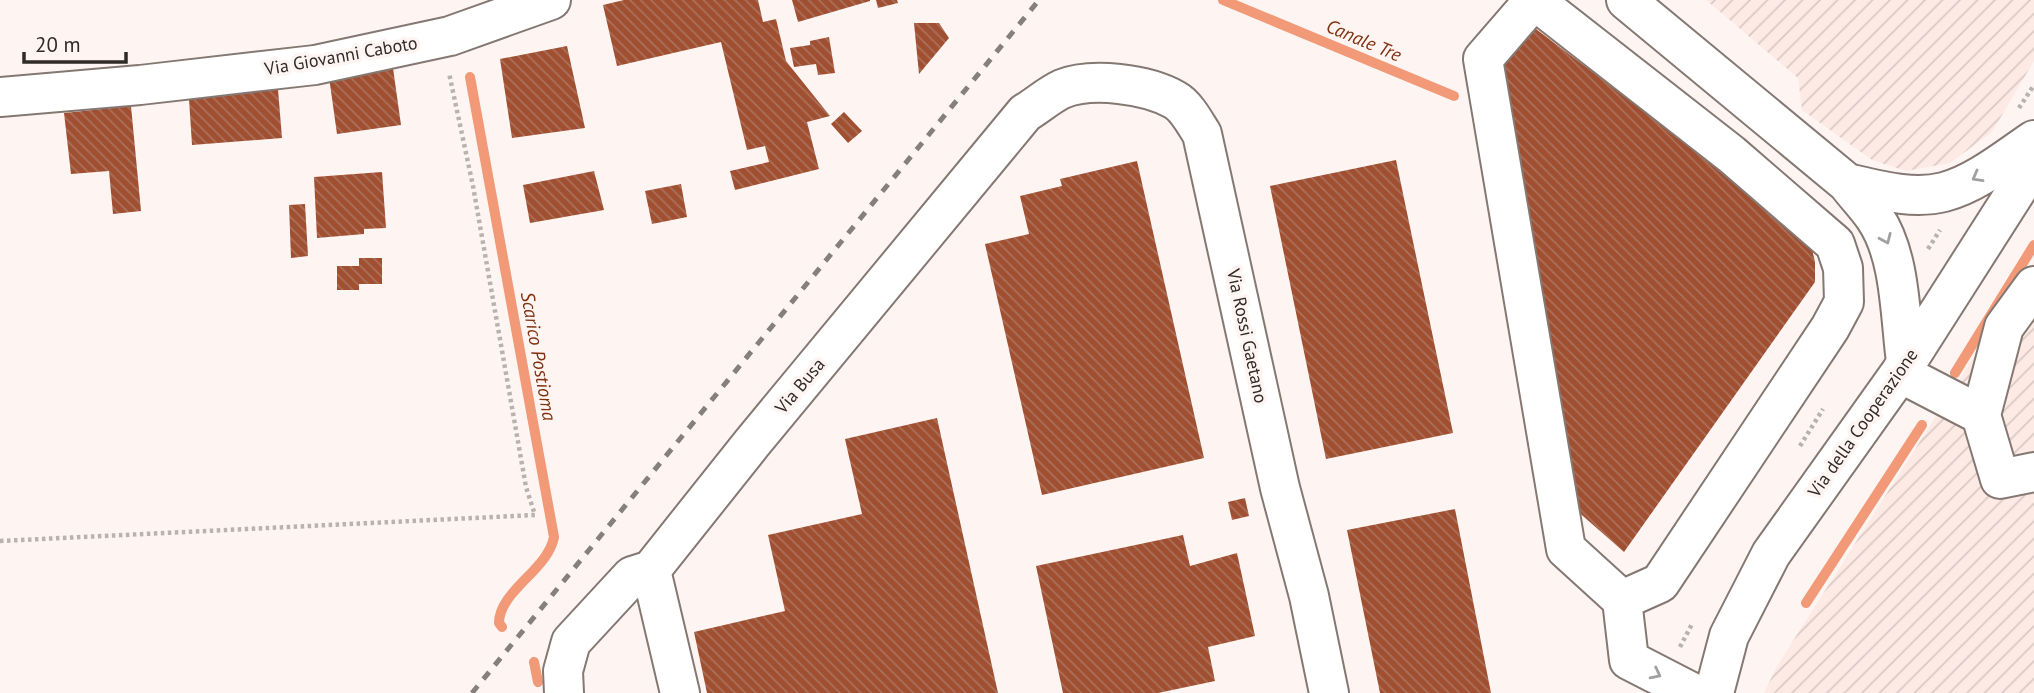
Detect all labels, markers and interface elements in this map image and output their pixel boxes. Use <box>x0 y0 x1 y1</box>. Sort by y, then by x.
water label: Canale Tre <box>1323 13 1405 67</box>
scale bar <box>24 21 126 65</box>
text: 20 m <box>35 31 81 58</box>
street label: Via Giovanni Caboto <box>262 31 419 80</box>
one-way arrow <box>1971 169 1984 182</box>
one-way arrow <box>1878 232 1892 244</box>
street label: Via Rossi Gaetano <box>1222 266 1273 405</box>
water label: Scarico Postioma <box>516 290 562 423</box>
street label: Via della Cooperazione <box>1802 344 1923 502</box>
street label: Via Busa <box>769 353 829 419</box>
one-way arrow <box>1649 665 1661 679</box>

